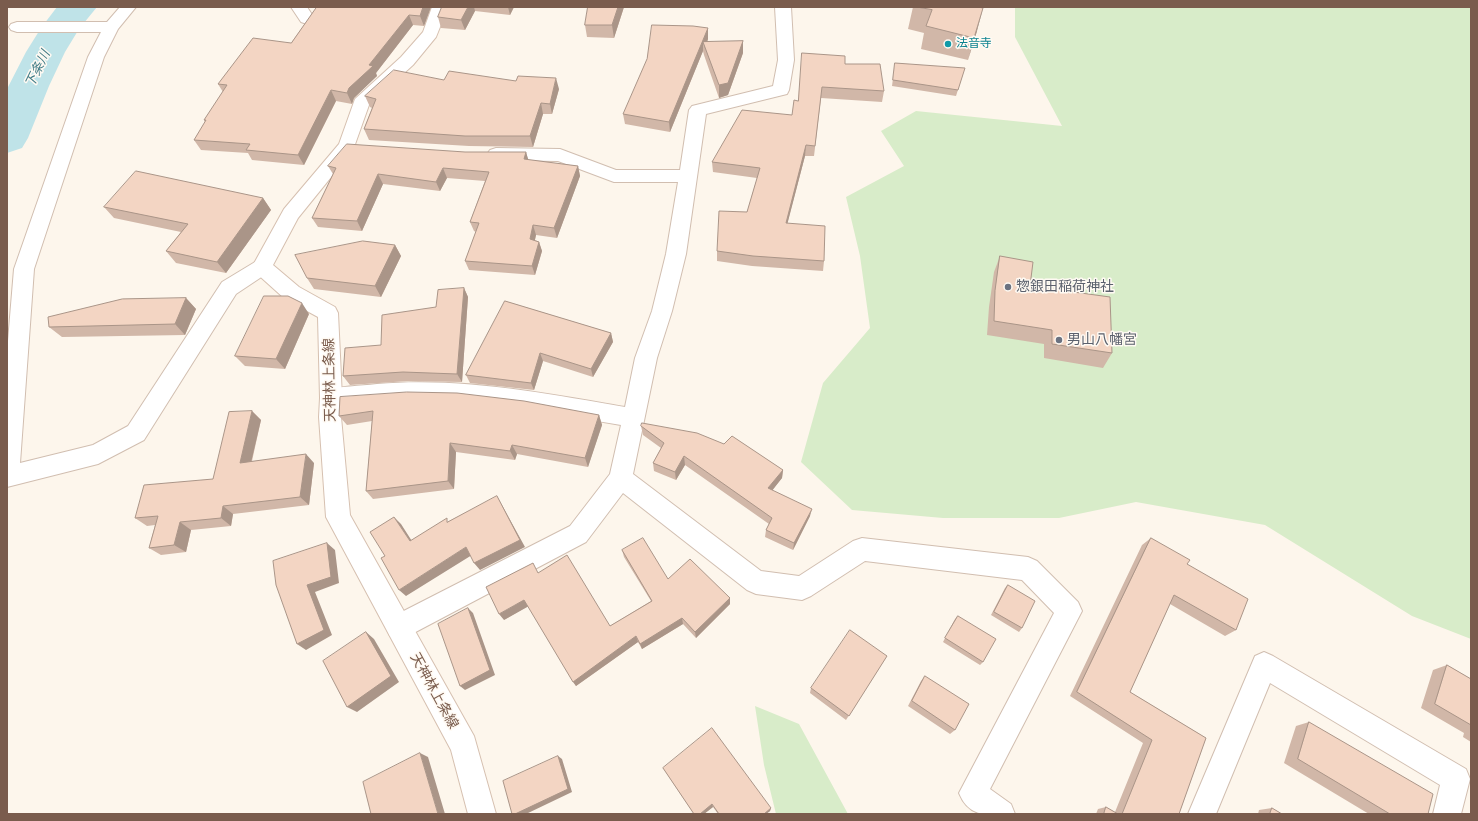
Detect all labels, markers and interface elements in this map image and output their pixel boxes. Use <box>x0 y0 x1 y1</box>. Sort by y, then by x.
place label: 法音寺 <box>956 37 992 51</box>
marker: 法音寺 <box>943 39 953 49</box>
water label: 下条川 <box>22 48 54 90</box>
place label: 惣銀田稲荷神社 <box>1016 279 1114 295</box>
marker: 惣銀田稲荷神社 <box>1003 282 1013 292</box>
place label: 男山八幡宮 <box>1067 332 1137 348</box>
marker: 男山八幡宮 <box>1054 335 1064 345</box>
street label: 天神林上条線 <box>321 338 339 422</box>
street label: 天神林上条線 <box>406 650 462 732</box>

